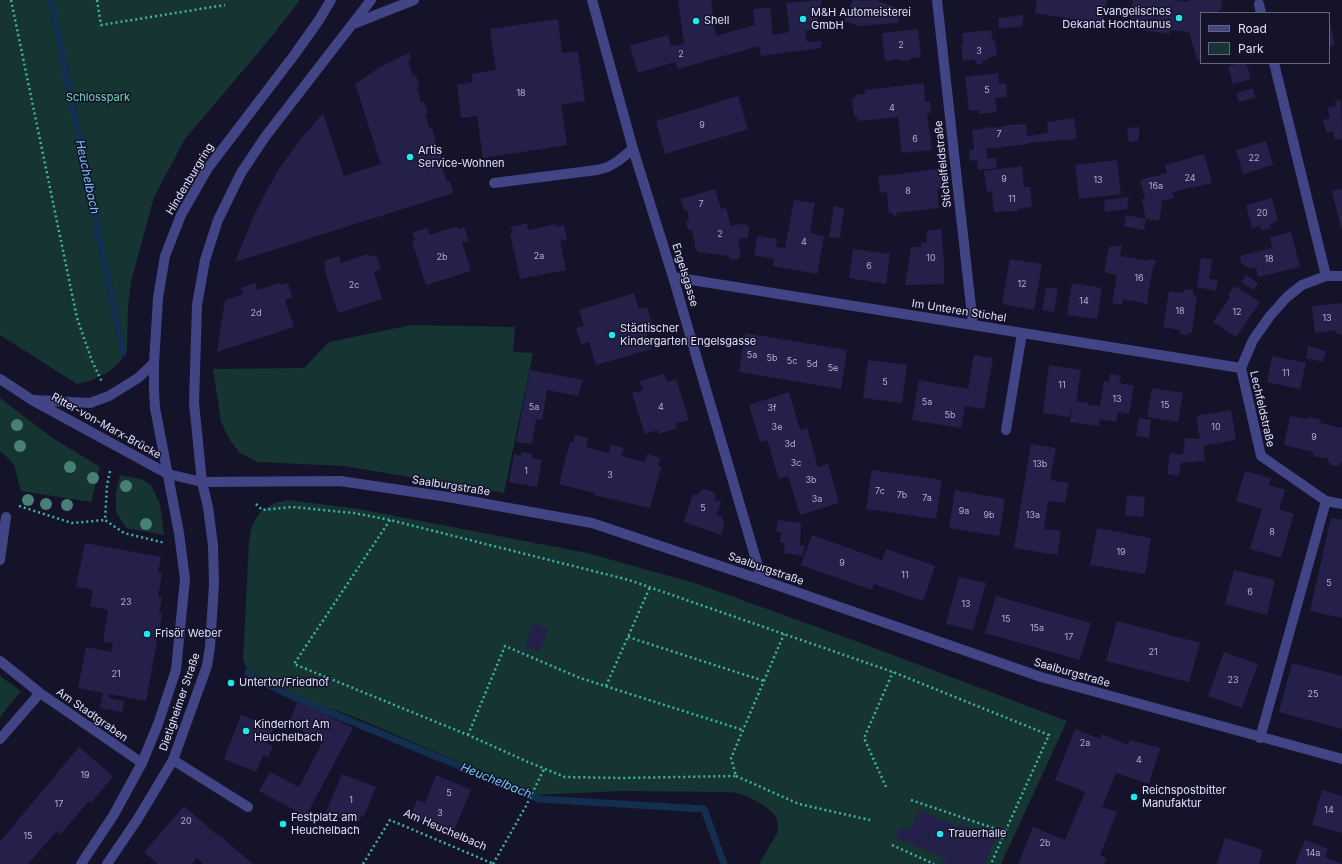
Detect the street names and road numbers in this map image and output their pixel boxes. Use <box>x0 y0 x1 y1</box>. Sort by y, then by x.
street label: Stichelfeldstraße <box>932 120 954 208</box>
street label: Hindenburgring <box>163 141 217 217</box>
street label: Engelsgasse <box>669 242 701 308</box>
street label: Im Unteren Stichel <box>911 297 1007 325</box>
street label: Lechfeldstraße <box>1247 370 1277 448</box>
street label: Ritter-von-Marx-Brücke <box>49 390 163 462</box>
street label: Saalburgstraße <box>411 473 491 499</box>
street label: Saalburgstraße <box>727 550 805 588</box>
street label: Dietigheimer Straße <box>157 651 203 753</box>
street label: Saalburgstraße <box>1032 656 1112 690</box>
street label: Am Stadtgraben <box>54 685 130 745</box>
street label: Am Heuchelbach <box>401 807 489 853</box>

